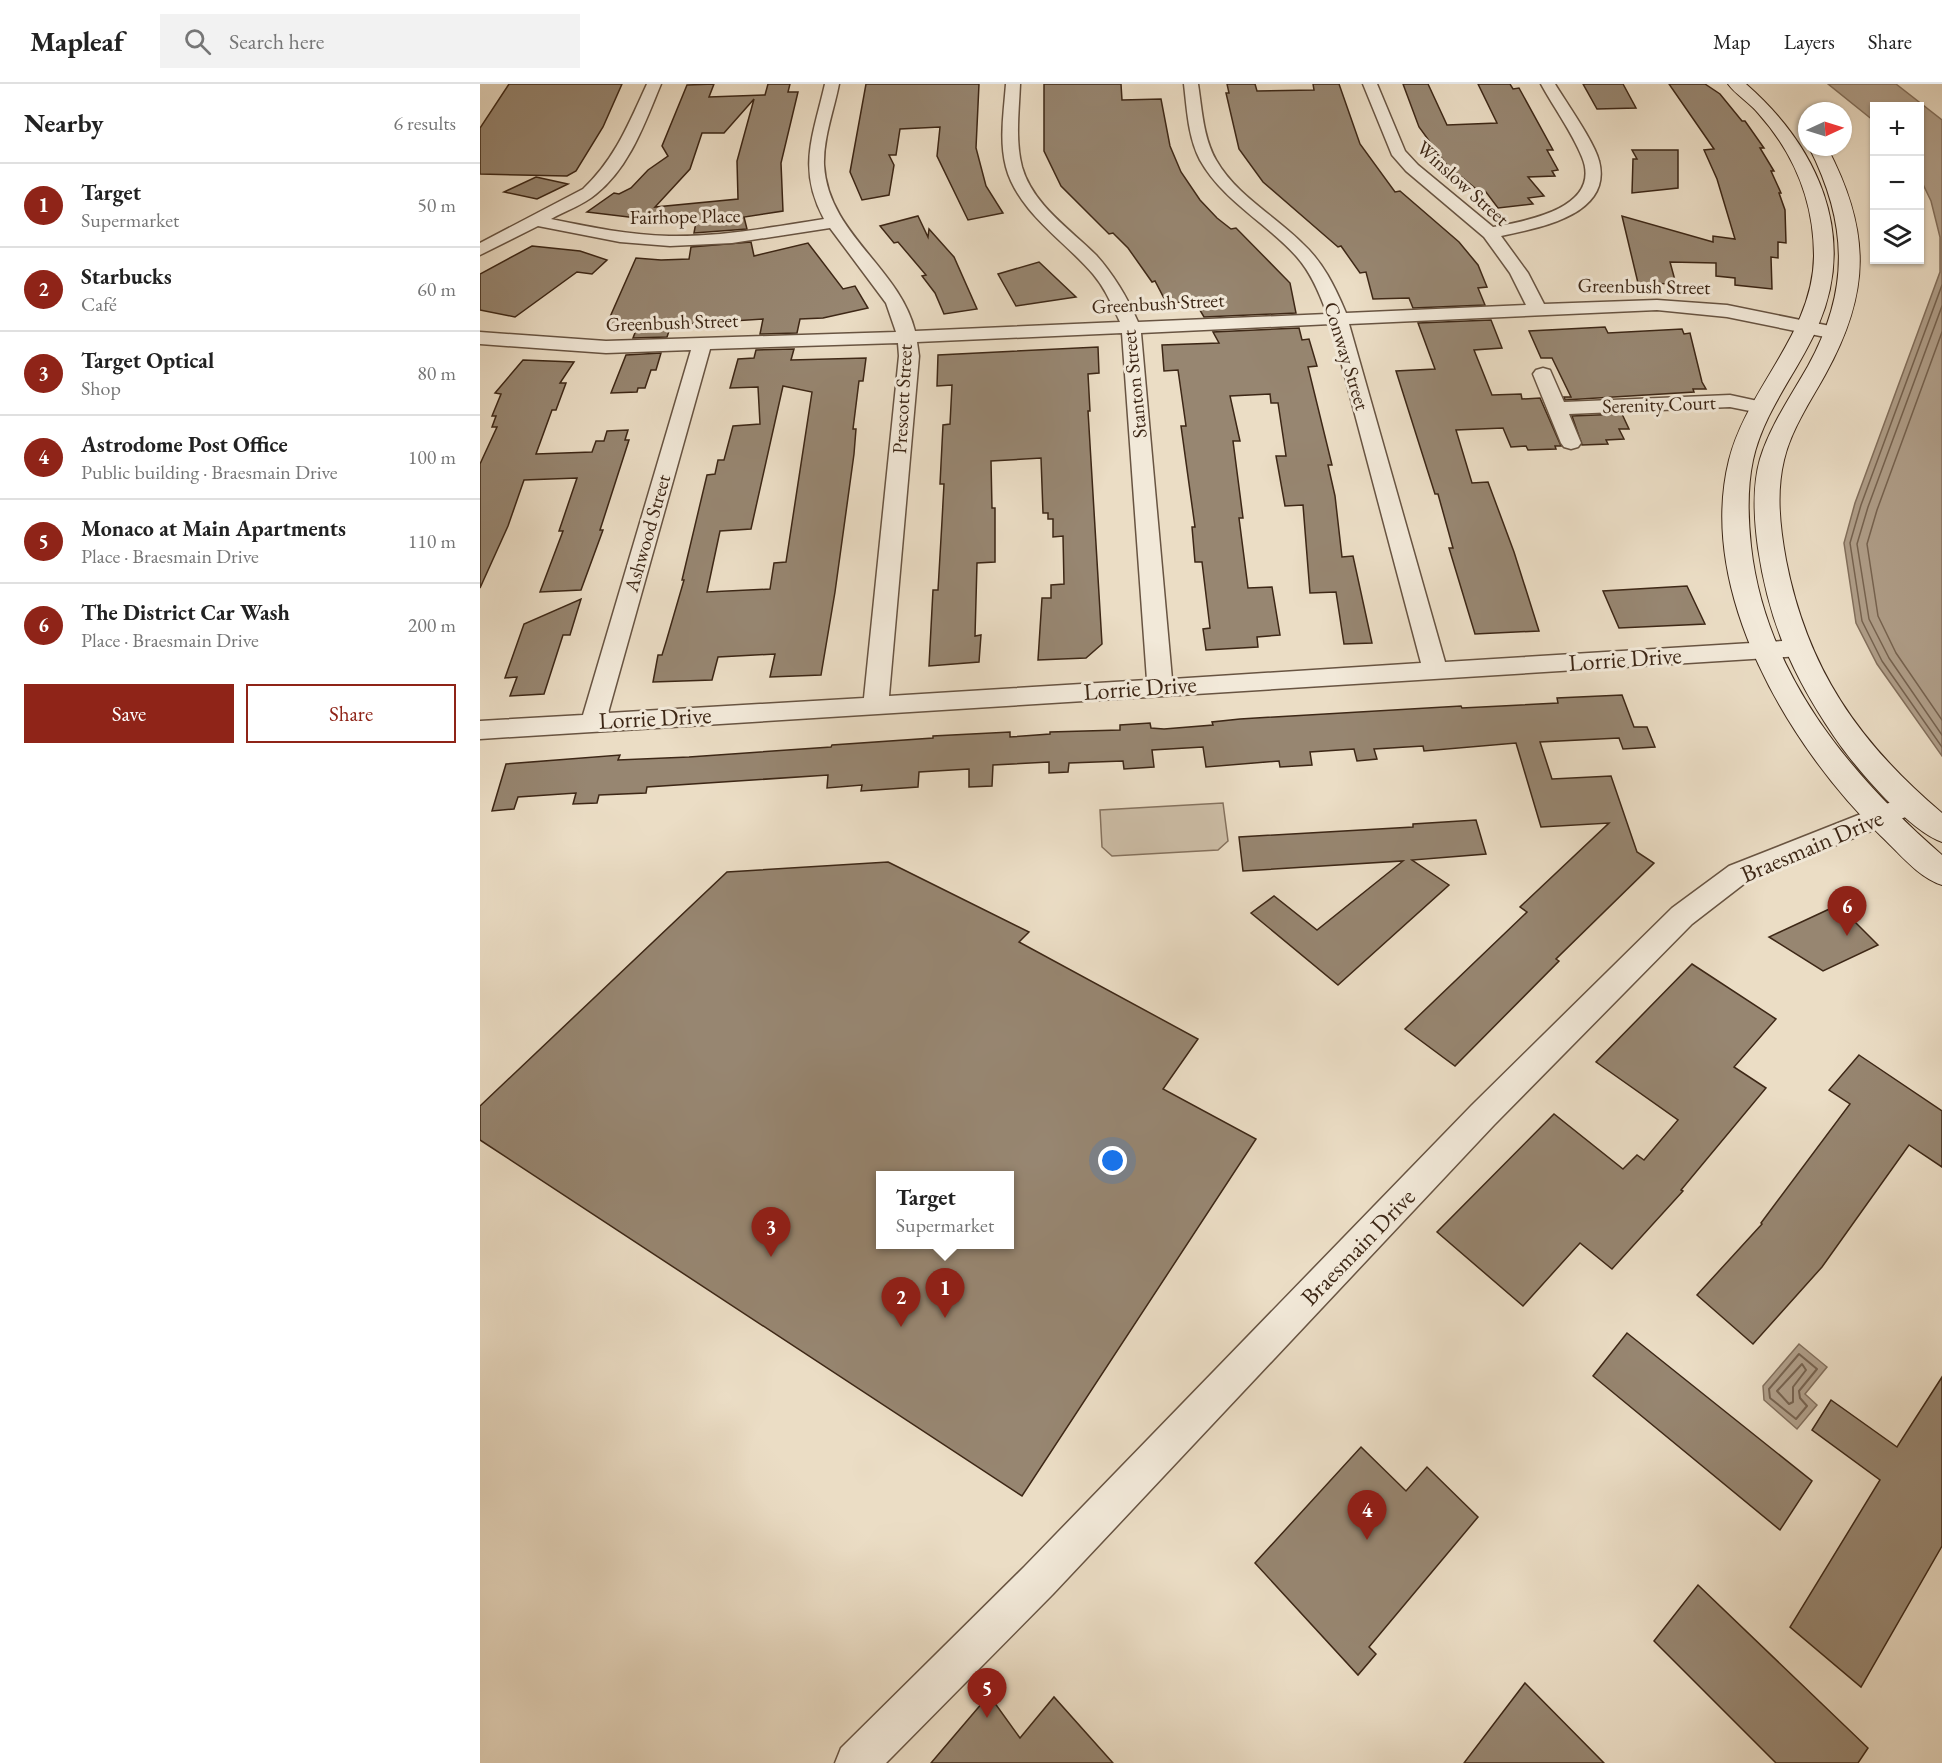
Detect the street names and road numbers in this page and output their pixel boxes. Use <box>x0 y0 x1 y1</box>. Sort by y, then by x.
street label: Winslow Street <box>1411 135 1515 232</box>
street label: Fairhope Place <box>629 202 741 230</box>
street label: Greenbush Street <box>1577 272 1711 300</box>
street label: Greenbush Street <box>1091 287 1226 319</box>
street label: Conway Street <box>1318 299 1376 414</box>
street label: Greenbush Street <box>605 307 740 337</box>
street label: Stanton Street <box>1115 328 1153 439</box>
street label: Prescott Street <box>886 343 918 455</box>
street label: Serenity Court <box>1602 389 1717 419</box>
street label: Ashwood Street <box>618 470 676 596</box>
street label: Lorrie Drive <box>1567 639 1683 678</box>
street label: Lorrie Drive <box>1082 668 1198 707</box>
street label: Lorrie Drive <box>598 699 712 736</box>
street label: Braesmain Drive <box>1736 802 1888 889</box>
street label: Braesmain Drive <box>1294 1181 1421 1312</box>

